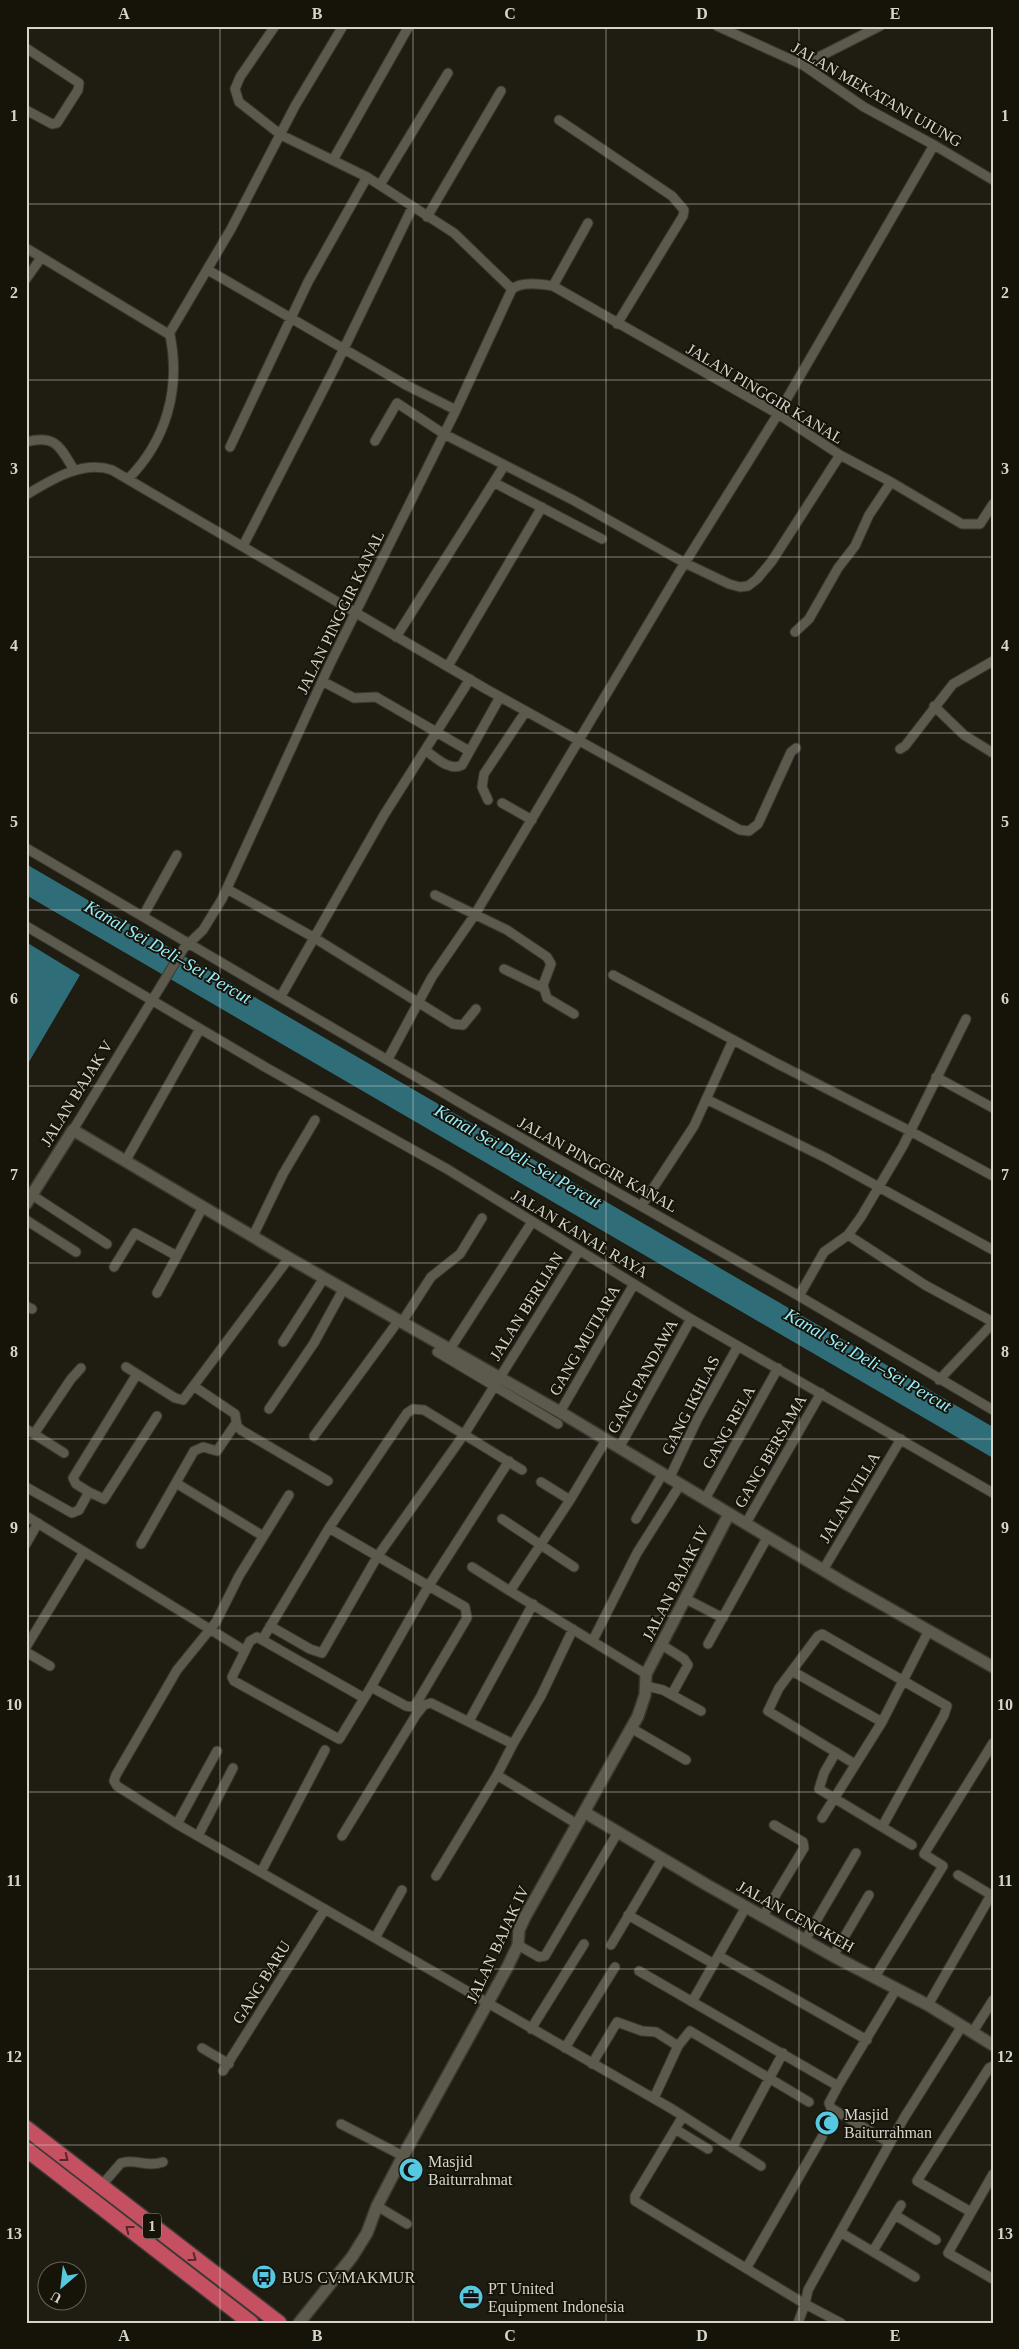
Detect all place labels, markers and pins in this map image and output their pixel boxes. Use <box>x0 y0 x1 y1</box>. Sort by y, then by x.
place label: Masjid Baiturrahman <box>844 2106 932 2141</box>
mosque icon: Masjid Baiturrahman <box>814 2110 840 2136</box>
place label: Masjid Baiturrahmat <box>428 2153 513 2188</box>
mosque icon: Masjid Baiturrahmat <box>398 2157 424 2183</box>
bus stop icon: BUS CV.MAKMUR <box>251 2264 277 2290</box>
place label: BUS CV.MAKMUR <box>282 2269 415 2286</box>
place label: PT United Equipment Indonesia <box>488 2280 624 2316</box>
office icon: PT United Equipment Indonesia <box>458 2284 484 2310</box>

